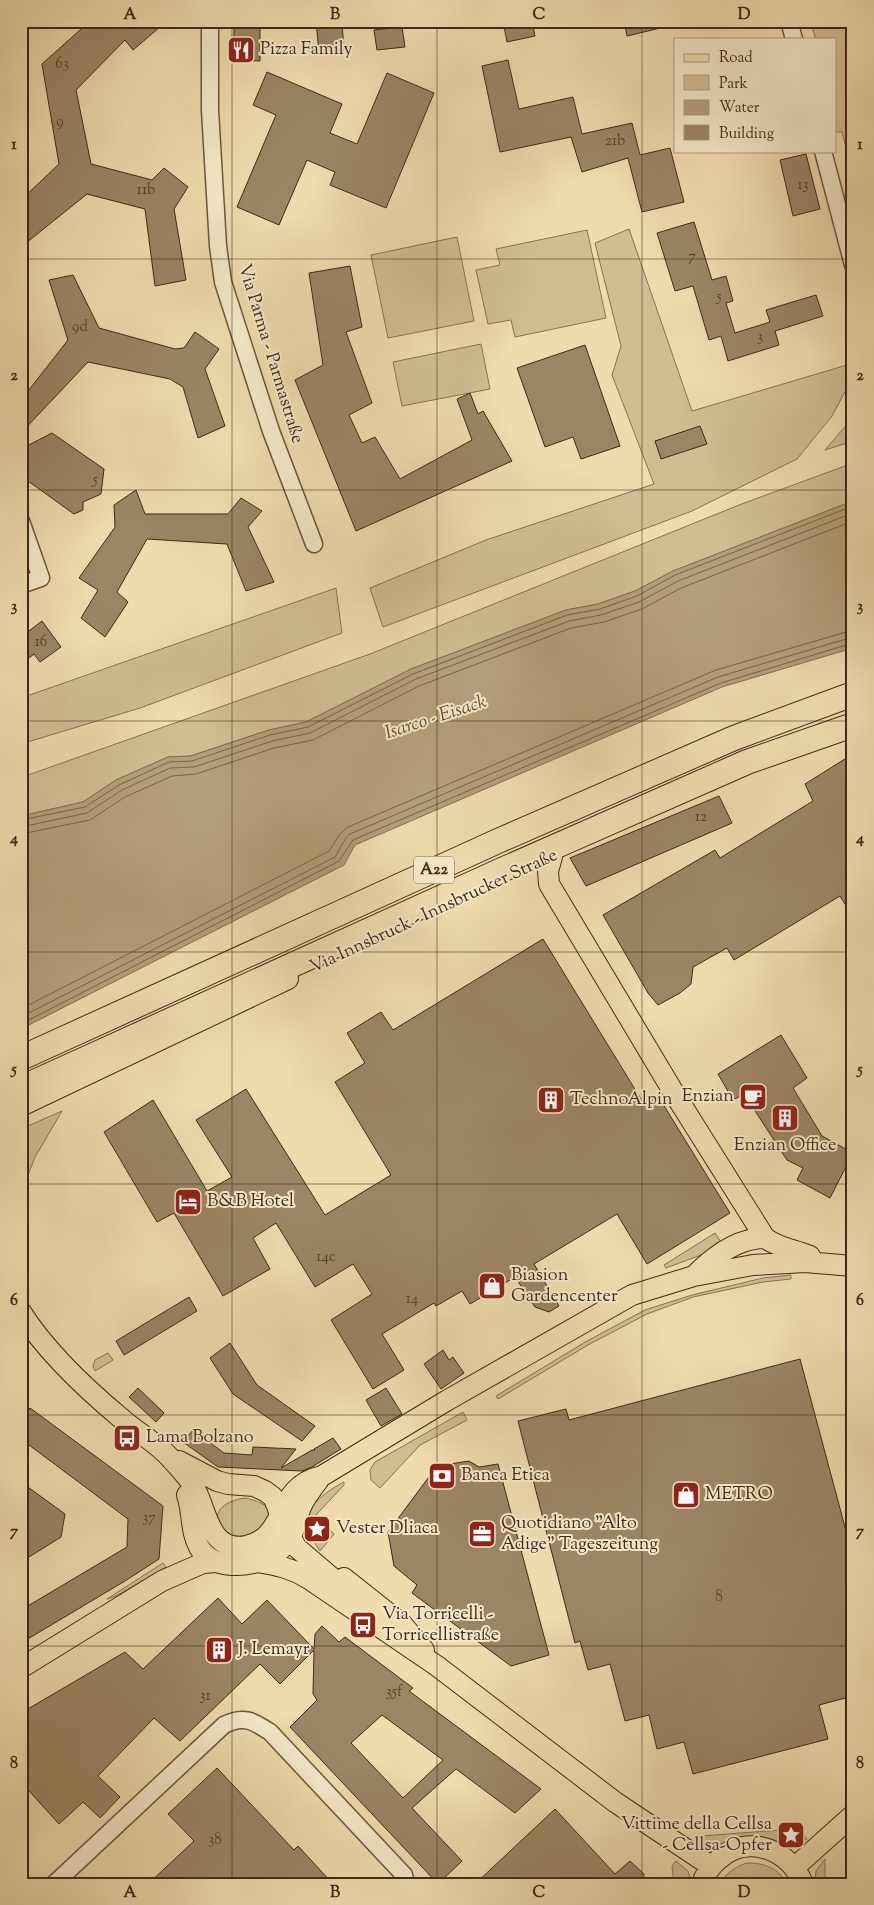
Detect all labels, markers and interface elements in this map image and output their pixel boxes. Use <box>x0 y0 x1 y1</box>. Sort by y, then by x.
text: A <box>124 4 137 27</box>
text: B <box>330 4 340 27</box>
text: C <box>533 4 546 27</box>
text: D <box>738 4 751 27</box>
restaurant icon: Pizza Family <box>226 35 256 65</box>
place label: Pizza Family <box>260 37 353 63</box>
legend <box>674 38 836 152</box>
text: Road <box>719 48 753 69</box>
house number: 63 <box>55 54 69 75</box>
text: Park <box>719 74 748 95</box>
text: Water <box>719 98 760 119</box>
house number: 9 <box>56 112 64 133</box>
text: Building <box>719 124 774 145</box>
house number: 21b <box>605 131 625 152</box>
text: 1 <box>11 134 17 157</box>
text: 1 <box>857 134 863 157</box>
house number: 13 <box>797 175 809 196</box>
house number: 11b <box>137 180 155 201</box>
house number: 7 <box>688 247 696 268</box>
street label: Via Parma - Parmastraße <box>230 261 310 447</box>
house number: 5 <box>715 287 722 308</box>
house number: 9d <box>72 317 88 338</box>
house number: 3 <box>757 327 763 348</box>
text: 2 <box>10 365 18 388</box>
text: 2 <box>856 365 864 388</box>
house number: 5 <box>91 470 98 491</box>
text: 3 <box>11 596 18 619</box>
text: 3 <box>857 596 864 619</box>
house number: 16 <box>35 632 47 653</box>
water label: Isarco - Eisack <box>382 689 491 747</box>
house number: 12 <box>695 807 707 828</box>
text: 4 <box>9 828 18 851</box>
text: 4 <box>855 828 864 851</box>
street label: Via Innsbruck - Innsbrucker Straße <box>306 843 562 981</box>
road number: A22 <box>414 856 454 884</box>
text: 5 <box>9 1059 17 1082</box>
text: 5 <box>855 1059 863 1082</box>
cafe icon: Enzian <box>738 1082 768 1112</box>
place label: Enzian <box>682 1084 734 1110</box>
building icon: TechnoAlpin <box>536 1085 566 1115</box>
place label: TechnoAlpin <box>570 1087 673 1113</box>
building icon: Enzian Office <box>770 1103 800 1133</box>
place label: Enzian Office <box>734 1133 836 1159</box>
hotel icon: B&B Hotel <box>173 1187 203 1217</box>
place label: B&B Hotel <box>207 1189 294 1215</box>
house number: 14c <box>316 1247 336 1268</box>
place label: Biasion Gardencenter <box>511 1263 618 1310</box>
shop icon: Biasion Gardencenter <box>477 1271 507 1301</box>
house number: 14 <box>406 1289 419 1310</box>
text: 6 <box>10 1290 18 1313</box>
text: 6 <box>856 1290 864 1313</box>
bus stop icon: Lama Bolzano <box>112 1423 142 1453</box>
place label: Lama Bolzano <box>146 1425 254 1451</box>
bank icon: Banca Etica <box>427 1461 457 1491</box>
place label: Banca Etica <box>461 1463 550 1489</box>
shop icon: METRO <box>671 1480 701 1510</box>
place label: METRO <box>705 1482 773 1508</box>
house number: 37 <box>142 1508 156 1529</box>
place label: Quotidiano "Alto Adige" Tageszeitung <box>501 1511 658 1558</box>
place icon: Vester Dliaca <box>302 1514 332 1544</box>
place label: Vester Dliaca <box>336 1516 438 1542</box>
office icon: Quotidiano "Alto Adige" Tageszeitung <box>467 1519 497 1549</box>
text: 7 <box>10 1521 19 1544</box>
text: 7 <box>856 1521 865 1544</box>
house number: 8 <box>715 1587 723 1608</box>
place label: Via Torricelli - Torricellistraße <box>382 1602 499 1649</box>
bus stop icon: Via Torricelli - Torricellistraße <box>348 1610 378 1640</box>
building icon: J. Lemayr <box>204 1635 234 1665</box>
place label: J. Lemayr <box>237 1637 310 1663</box>
house number: 35f <box>386 1682 403 1703</box>
house number: 31 <box>199 1686 211 1707</box>
text: 8 <box>10 1753 18 1776</box>
text: 8 <box>856 1753 864 1776</box>
place label: Vittime della Cellsa - Cellsa-Opfer <box>621 1812 772 1859</box>
place icon: Vittime della Cellsa - Cellsa-Opfer <box>776 1820 806 1850</box>
house number: 38 <box>208 1830 222 1851</box>
text: A <box>124 1882 137 1905</box>
text: B <box>330 1882 340 1905</box>
text: C <box>533 1882 546 1905</box>
text: D <box>738 1882 751 1905</box>

